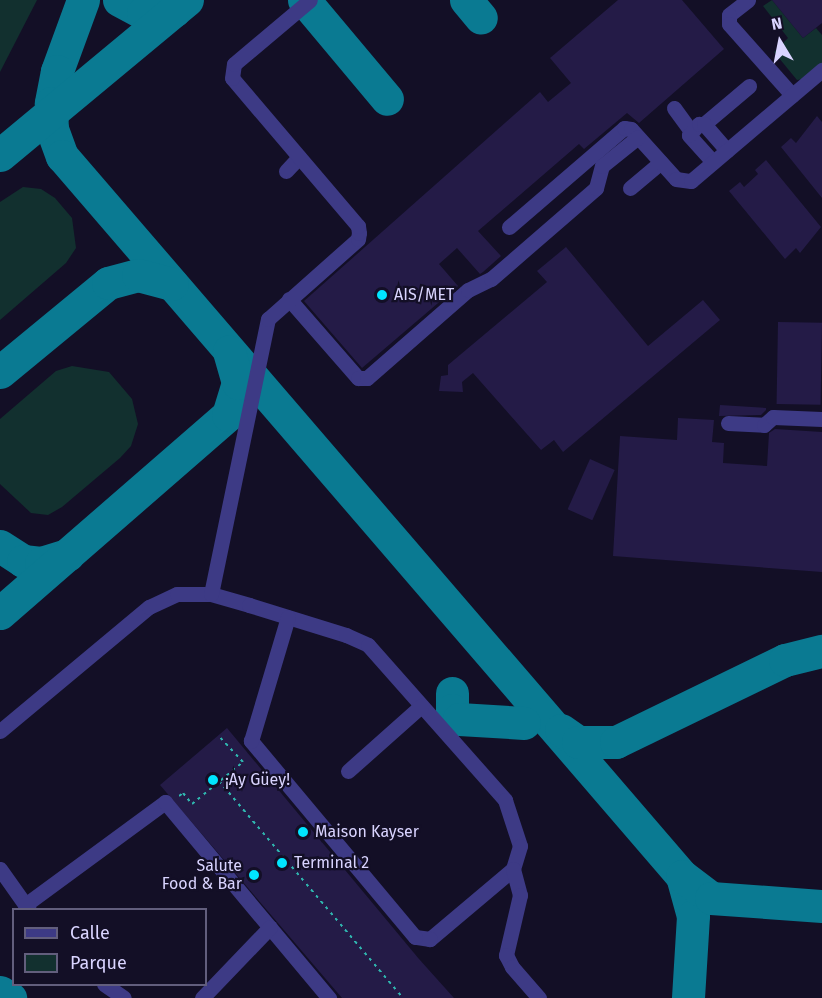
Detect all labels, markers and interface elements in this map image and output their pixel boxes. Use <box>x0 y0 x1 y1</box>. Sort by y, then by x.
north arrow <box>750 12 810 72</box>
text: N <box>770 14 784 34</box>
place label: AIS/MET <box>394 285 454 305</box>
marker: AIS/MET <box>375 288 389 302</box>
place label: ¡Ay Güey! <box>225 770 290 790</box>
marker: ¡Ay Güey! <box>206 773 220 787</box>
place label: Maison Kayser <box>315 822 419 842</box>
marker: Maison Kayser <box>296 825 310 839</box>
place label: Terminal 2 <box>294 853 369 873</box>
place label: Salute Food & Bar <box>162 856 242 894</box>
marker: Terminal 2 <box>275 856 289 870</box>
marker: Salute Food & Bar <box>247 868 261 882</box>
legend <box>12 908 207 986</box>
text: Calle <box>70 922 110 944</box>
text: Parque <box>70 952 127 974</box>

